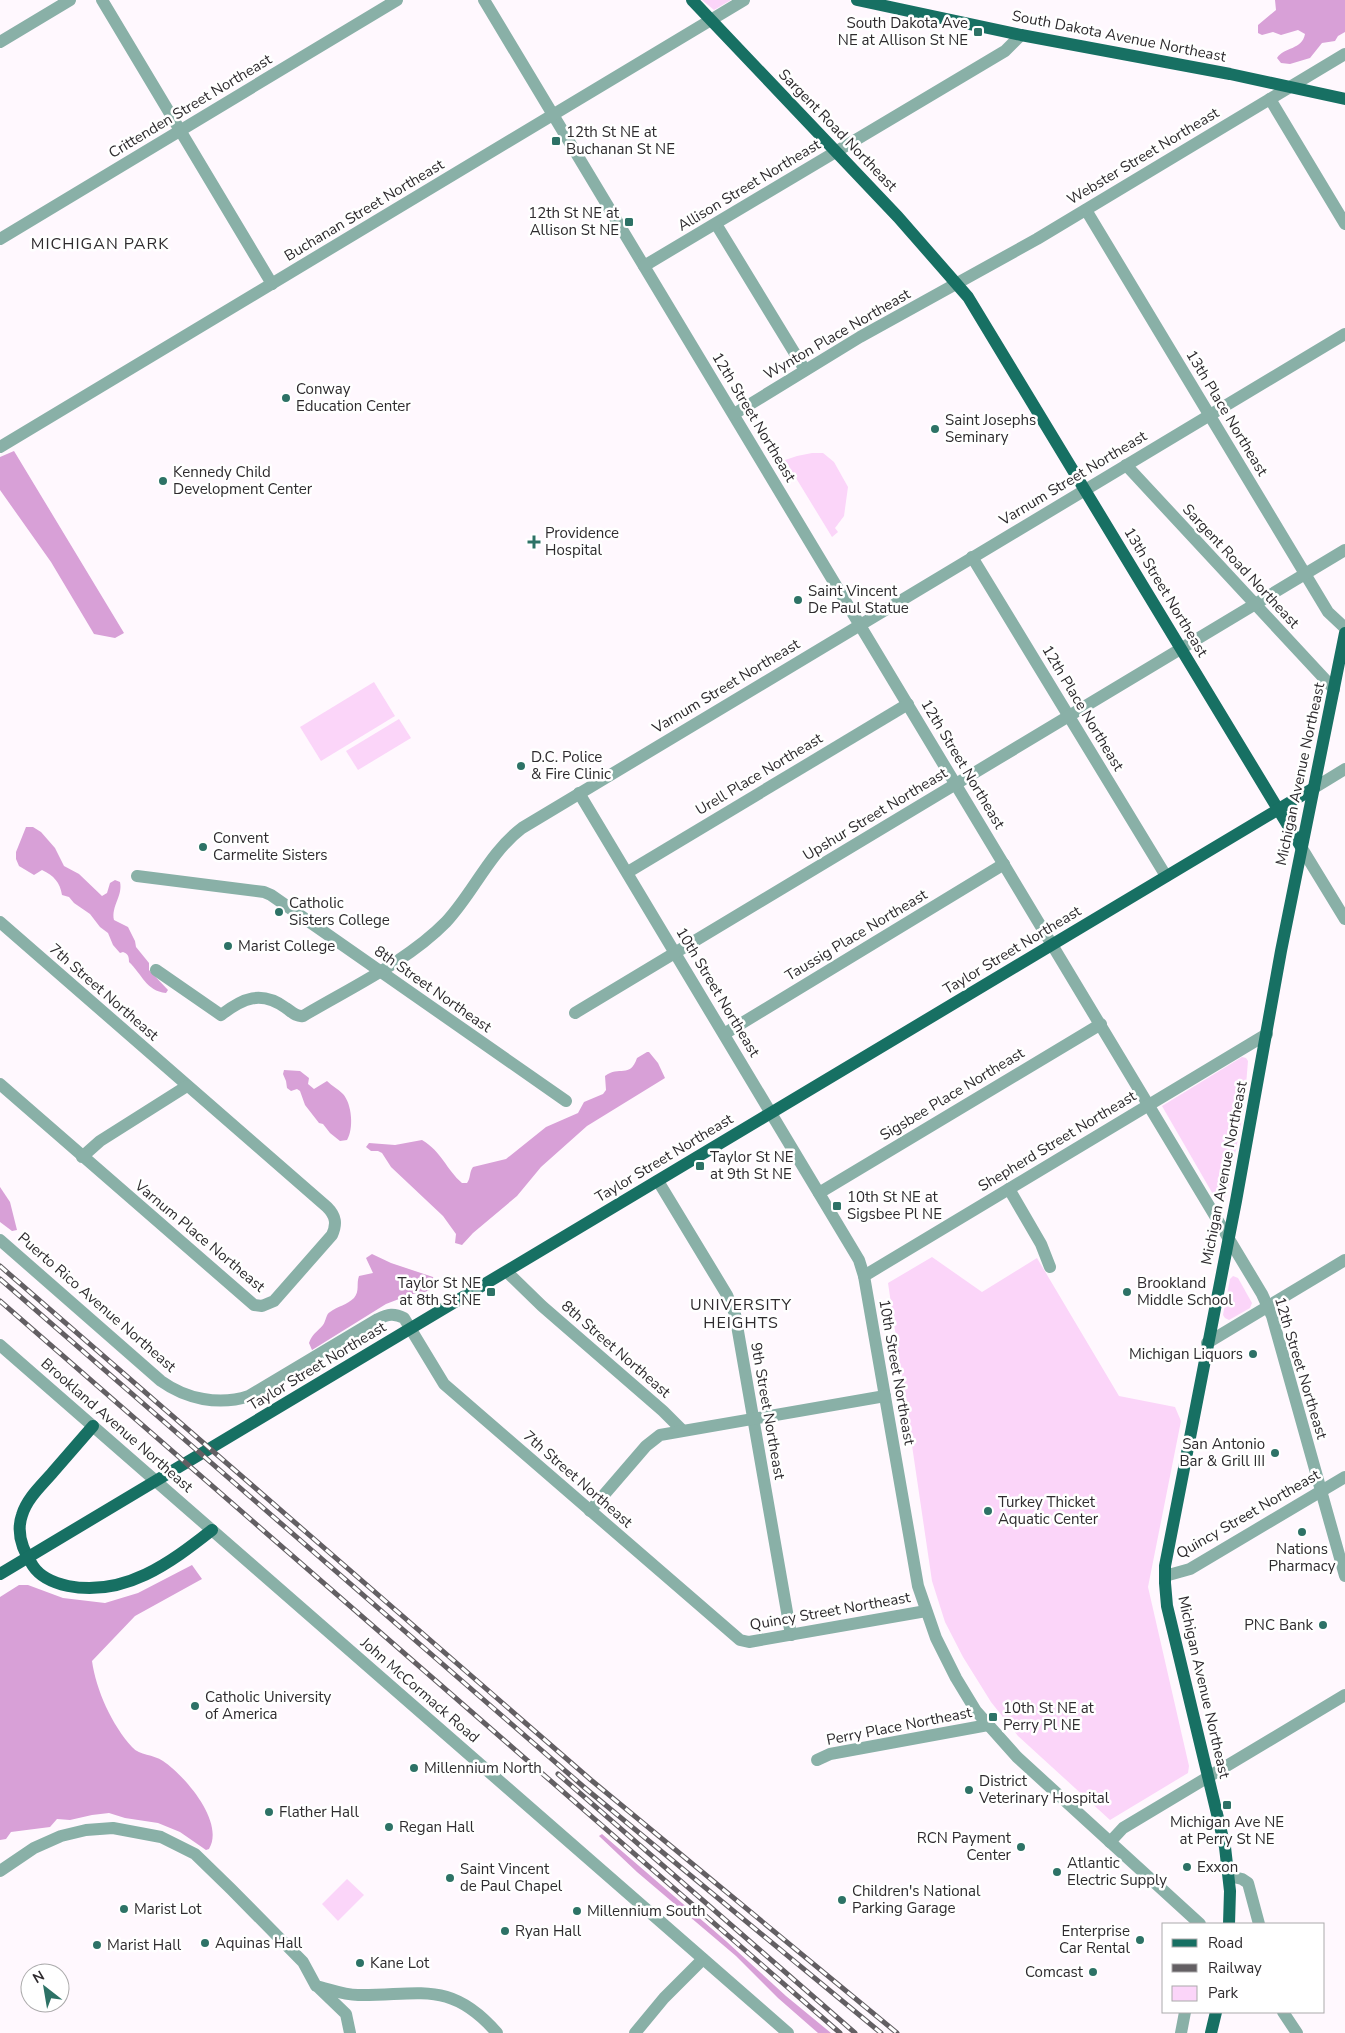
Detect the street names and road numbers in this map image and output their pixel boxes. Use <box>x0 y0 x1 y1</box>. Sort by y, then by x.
street label: South Dakota Avenue Northeast <box>1010 5 1228 67</box>
street label: Crittenden Street Northeast <box>105 49 276 163</box>
street label: Sargent Road Northeast <box>774 64 902 196</box>
street label: Webster Street Northeast <box>1063 102 1223 209</box>
street label: Allison Street Northeast <box>674 134 825 236</box>
street label: Buchanan Street Northeast <box>280 154 448 266</box>
street label: Wynton Place Northeast <box>760 283 915 384</box>
street label: 13th Place Northeast <box>1181 346 1273 480</box>
street label: 12th Street Northeast <box>707 349 801 486</box>
street label: Varnum Street Northeast <box>995 426 1151 530</box>
street label: Sargent Road Northeast <box>1178 500 1304 633</box>
street label: 13th Street Northeast <box>1119 524 1213 661</box>
street label: Varnum Street Northeast <box>648 634 804 738</box>
street label: 12th Place Northeast <box>1037 641 1129 775</box>
street label: Michigan Avenue Northeast <box>1271 680 1329 867</box>
street label: 12th Street Northeast <box>916 696 1010 833</box>
street label: Urell Place Northeast <box>692 728 827 820</box>
street label: Upshur Street Northeast <box>799 763 952 865</box>
street label: Taussig Place Northeast <box>781 884 931 985</box>
street label: Taylor Street Northeast <box>939 900 1085 999</box>
street label: 10th Street Northeast <box>671 924 765 1061</box>
street label: 7th Street Northeast <box>45 939 163 1046</box>
street label: 8th Street Northeast <box>370 941 496 1037</box>
street label: Sigsbee Place Northeast <box>876 1043 1029 1145</box>
street label: Michigan Avenue Northeast <box>1196 1079 1252 1266</box>
street label: Shepherd Street Northeast <box>974 1085 1140 1196</box>
street label: Taylor Street Northeast <box>591 1108 737 1207</box>
street label: Varnum Place Northeast <box>130 1175 270 1297</box>
street label: Puerto Rico Avenue Northeast <box>14 1228 181 1377</box>
street label: 12th Street Northeast <box>1270 1294 1332 1442</box>
street label: 8th Street Northeast <box>557 1296 675 1403</box>
street label: 10th Street Northeast <box>874 1298 920 1447</box>
street label: Taylor Street Northeast <box>244 1316 390 1415</box>
street label: 9th Street Northeast <box>746 1341 790 1482</box>
street label: Brookland Avenue Northeast <box>37 1353 198 1497</box>
street label: 7th Street Northeast <box>519 1426 637 1533</box>
street label: Quincy Street Northeast <box>1173 1464 1324 1563</box>
street label: Quincy Street Northeast <box>748 1587 913 1635</box>
street label: Michigan Avenue Northeast <box>1173 1594 1235 1781</box>
street label: John McCormack Road <box>356 1632 484 1747</box>
street label: Perry Place Northeast <box>825 1702 974 1750</box>

